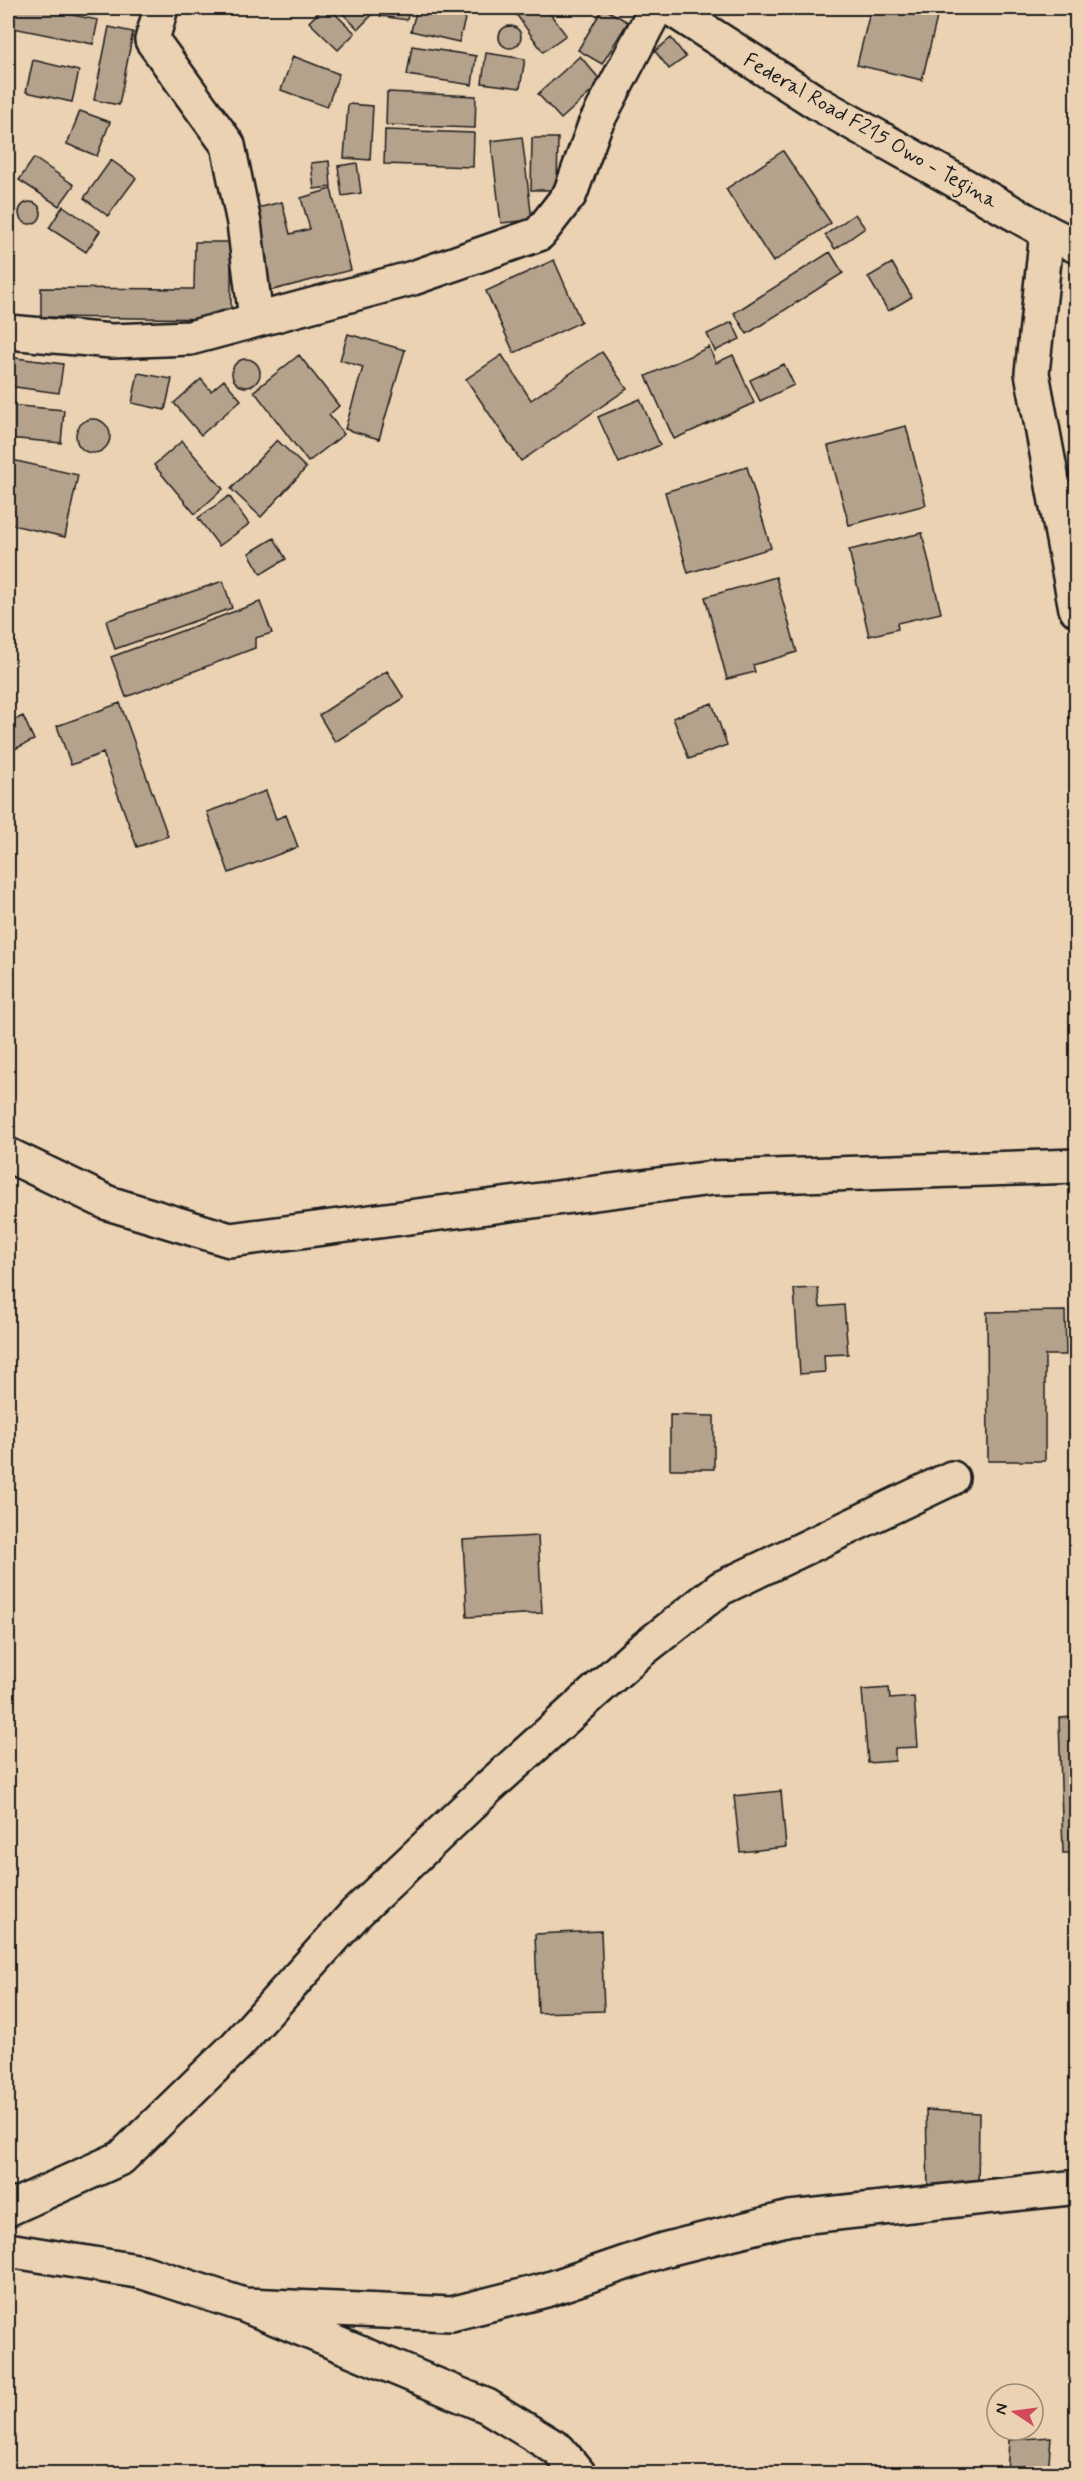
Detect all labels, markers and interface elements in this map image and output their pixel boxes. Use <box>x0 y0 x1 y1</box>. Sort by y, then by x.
street label: Federal Road F215 Owo - Tegina <box>737 46 1003 217</box>
north arrow <box>985 2382 1045 2442</box>
text: N <box>990 2401 1013 2417</box>

